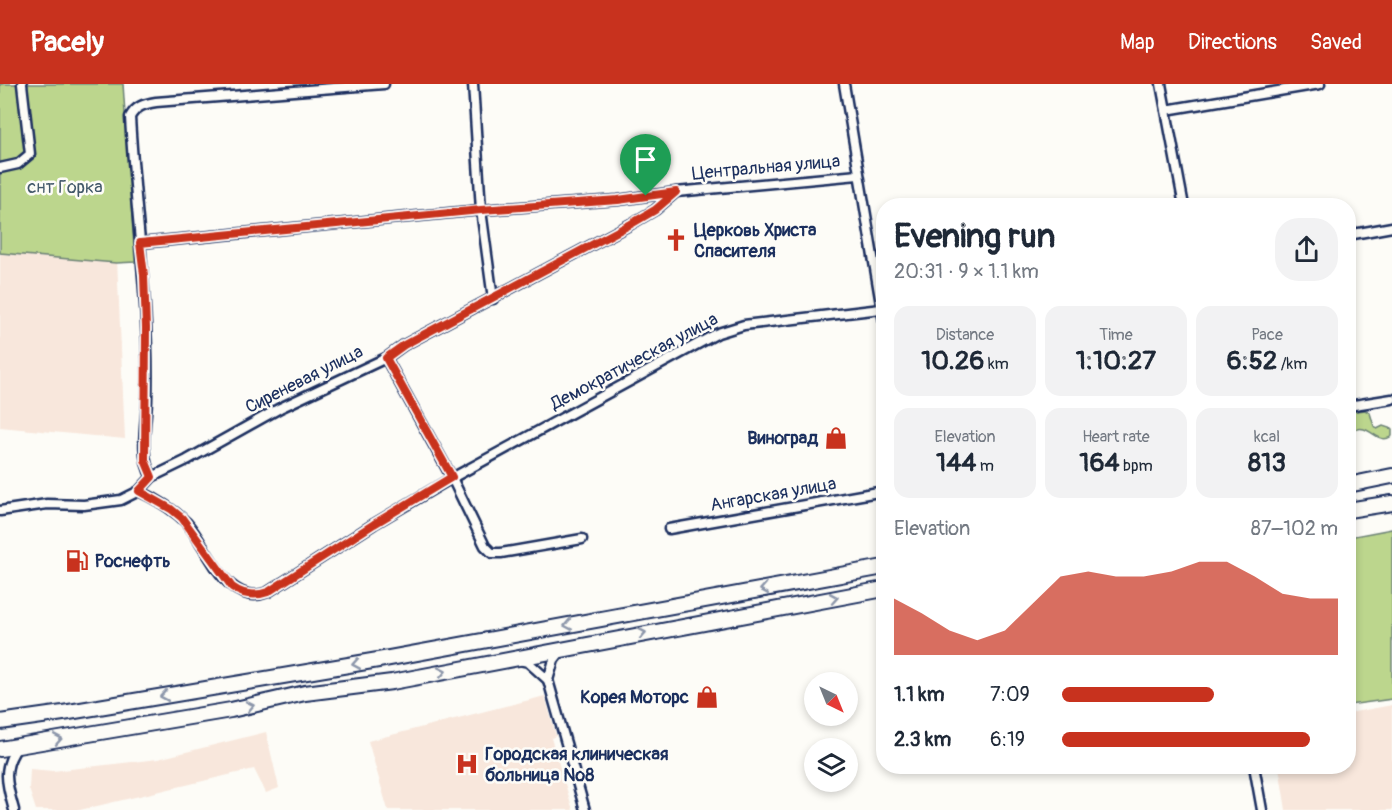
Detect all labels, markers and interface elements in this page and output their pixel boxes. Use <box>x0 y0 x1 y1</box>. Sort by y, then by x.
text: Pacely <box>30 25 104 60</box>
text: Map <box>1120 29 1155 56</box>
text: Directions <box>1188 29 1277 56</box>
text: Saved <box>1310 29 1362 56</box>
pin <box>620 134 671 196</box>
icon: arrive <box>629 143 662 176</box>
street label: Центральная улица <box>691 150 841 185</box>
park label: снт Горка <box>27 176 103 199</box>
text: Evening run <box>894 216 1055 257</box>
button: share <box>1275 218 1338 281</box>
place label: Церковь Христа Спасителя <box>694 219 817 263</box>
church icon: Церковь Христа Спасителя <box>663 227 689 253</box>
text: 20:31 · 9 × 1.1 km <box>894 259 1039 284</box>
street label: Демократическая улица <box>546 308 722 416</box>
text: Distance <box>936 325 994 345</box>
text: Time <box>1099 325 1133 345</box>
text: Pace <box>1251 325 1283 345</box>
street label: Сиреневая улица <box>242 340 367 419</box>
text: 10.26 <box>921 345 984 377</box>
text: 1:10:27 <box>1076 345 1156 377</box>
text: 6:52 <box>1227 345 1277 377</box>
text: km <box>984 354 1009 374</box>
text: /km <box>1277 354 1307 374</box>
shop icon: Виноград <box>823 425 849 451</box>
place label: Виноград <box>747 427 818 450</box>
text: Elevation <box>935 427 995 447</box>
text: Heart rate <box>1082 427 1150 447</box>
text: kcal <box>1254 427 1280 447</box>
text: 144 <box>936 447 976 479</box>
text: 164 <box>1079 447 1120 479</box>
text: 813 <box>1248 447 1286 479</box>
text: m <box>976 456 994 476</box>
text: bpm <box>1120 456 1153 476</box>
street label: Ангарская улица <box>708 472 838 517</box>
text: Elevation <box>894 516 970 541</box>
text: 87–102 m <box>1251 516 1338 541</box>
fuel station icon: Роснефть <box>64 548 90 574</box>
place label: Роснефть <box>95 550 171 573</box>
one-way arrow <box>759 582 769 595</box>
one-way arrow <box>828 592 838 605</box>
one-way arrow <box>564 618 574 631</box>
one-way arrow <box>636 627 646 640</box>
one-way arrow <box>351 657 361 669</box>
one-way arrow <box>436 666 446 679</box>
north arrow <box>804 672 858 726</box>
map controls <box>804 672 858 792</box>
text: 1.1 km <box>894 682 944 707</box>
text: 7:09 <box>990 682 1030 707</box>
shop icon: Корея Моторс <box>694 684 720 710</box>
place label: Корея Моторс <box>580 686 689 709</box>
one-way arrow <box>159 689 169 702</box>
one-way arrow <box>244 700 254 713</box>
text: 2.3 km <box>894 727 951 752</box>
text: 6:19 <box>990 727 1025 752</box>
one-way arrow <box>52 733 62 746</box>
button: layers <box>804 738 858 792</box>
place label: Городская клиническая больница №8 <box>485 743 668 787</box>
hospital icon: Городская клиническая больница №8 <box>454 751 480 777</box>

